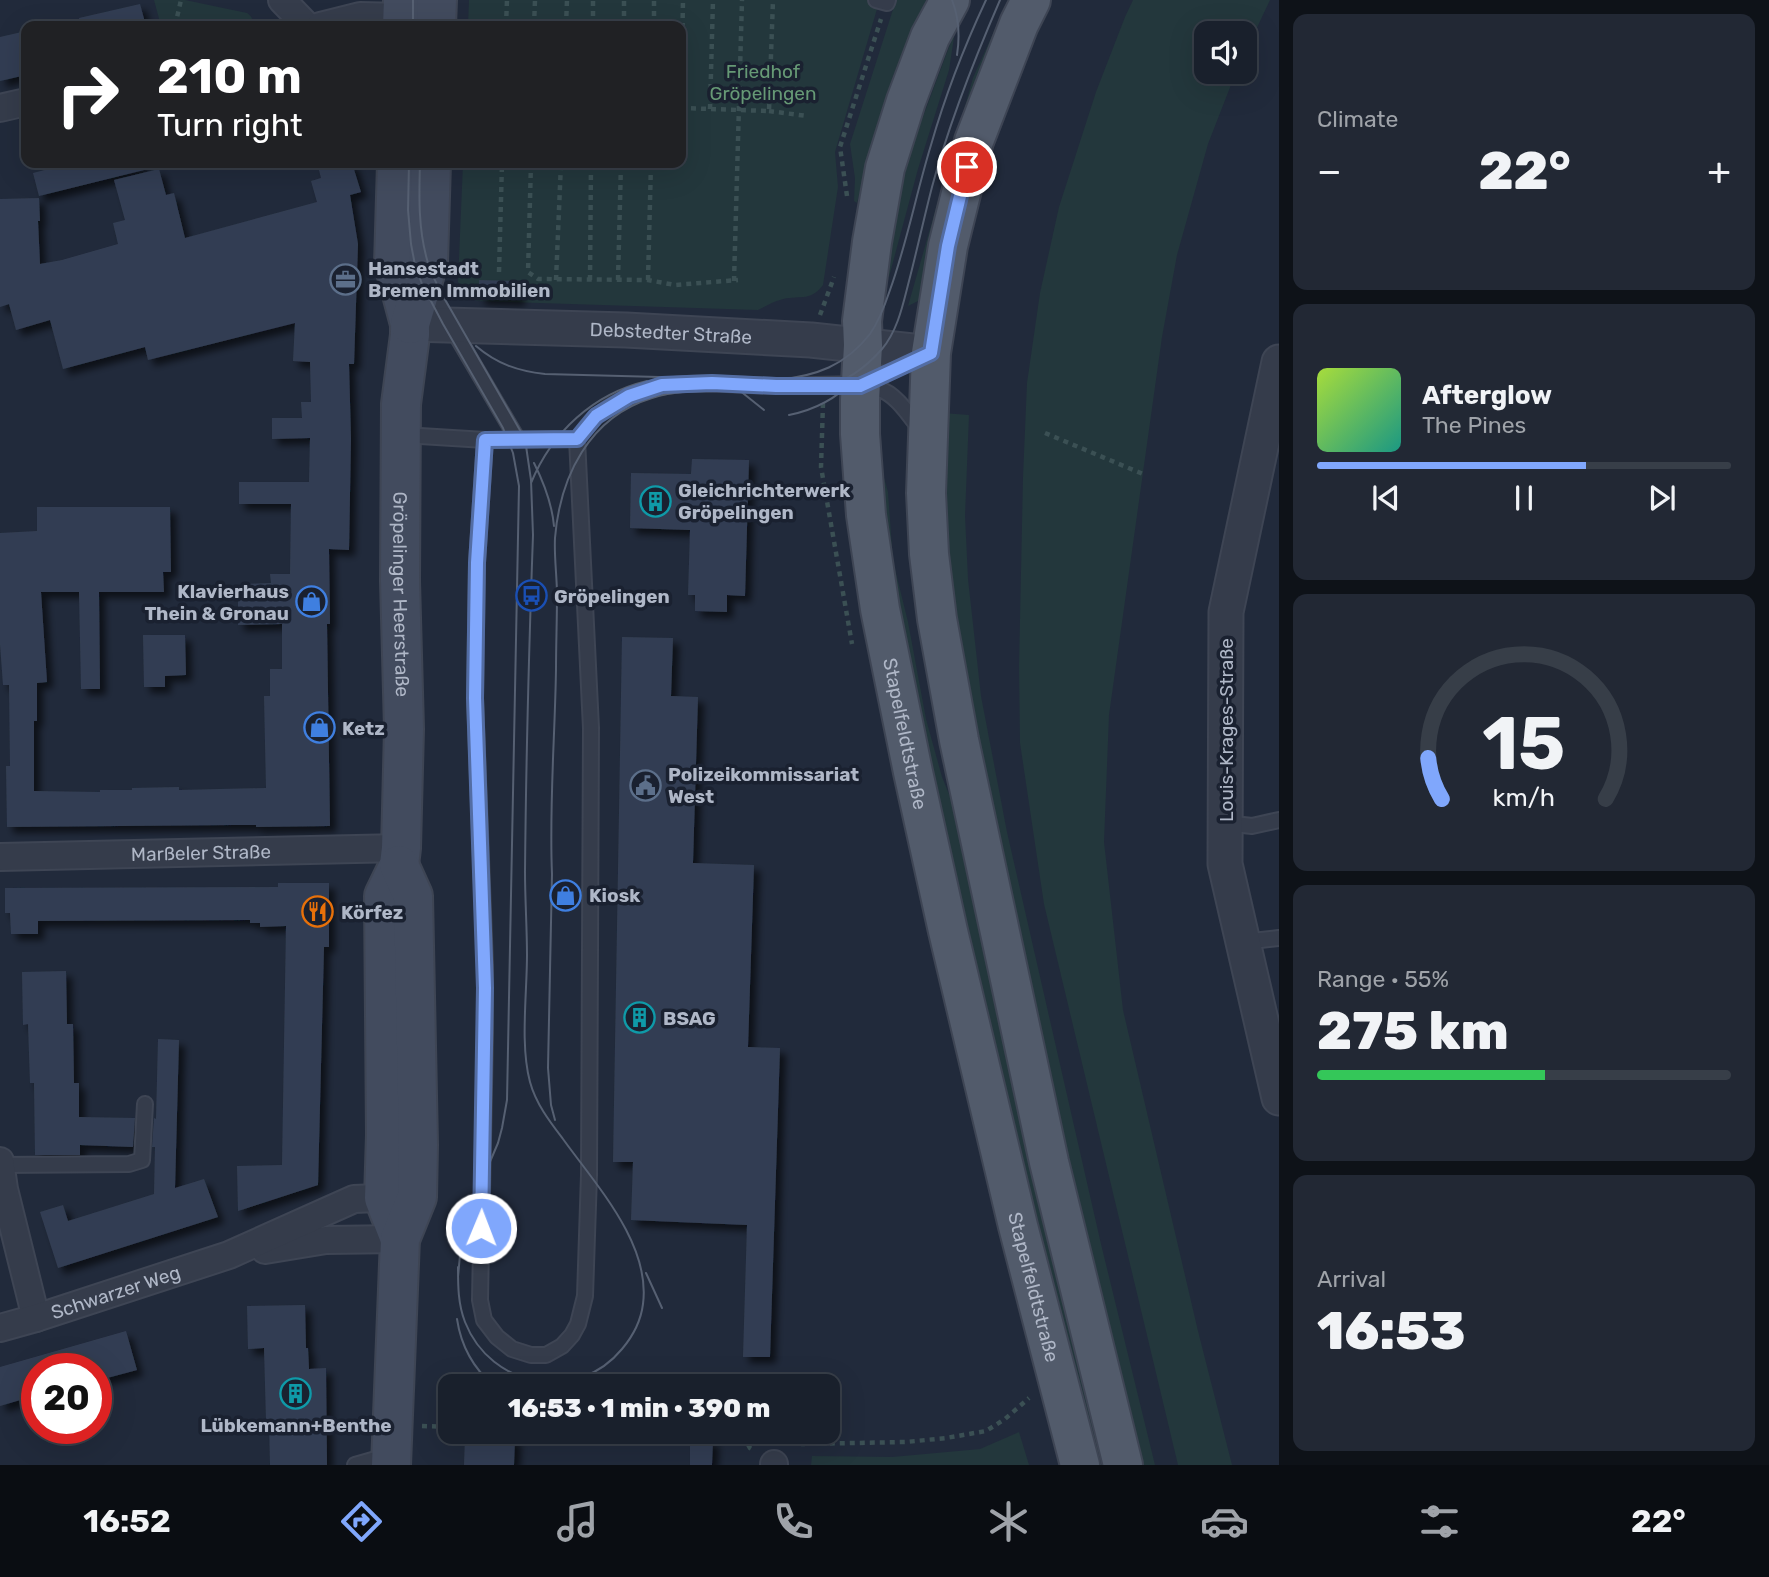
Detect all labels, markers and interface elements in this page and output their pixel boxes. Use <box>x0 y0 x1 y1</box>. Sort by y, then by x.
map controls <box>1194 21 1257 84</box>
button: sound <box>1194 21 1257 84</box>
text: 210 m <box>157 47 302 105</box>
icon: right <box>42 49 133 140</box>
park label: Friedhof Gröpelingen <box>709 60 817 105</box>
text: Climate <box>1317 105 1398 133</box>
text: Turn right <box>157 106 302 144</box>
pin <box>937 137 997 197</box>
text: 22° <box>1478 140 1571 202</box>
icon: arrive <box>948 148 986 186</box>
text: − <box>1317 148 1342 194</box>
text: + <box>1707 148 1731 194</box>
place label: Hansestadt Bremen Immobilien <box>368 257 551 302</box>
office icon: Hansestadt Bremen Immobilien <box>328 262 362 296</box>
street label: Debstedter Straße <box>589 317 753 348</box>
text: Afterglow <box>1422 380 1552 411</box>
text: The Pines <box>1422 411 1526 439</box>
place label: Gleichrichterwerk Gröpelingen <box>678 479 850 524</box>
icon: previous <box>1367 479 1405 517</box>
icon: pause <box>1505 479 1543 517</box>
icon: next <box>1643 479 1681 517</box>
building icon: Gleichrichterwerk Gröpelingen <box>638 484 672 518</box>
street label: Gröpelinger Heerstraße <box>388 491 415 697</box>
bus stop icon: Gröpelingen <box>514 579 548 613</box>
place label: Klavierhaus Thein & Gronau <box>144 580 289 625</box>
shop icon: Klavierhaus Thein & Gronau <box>295 585 329 619</box>
place label: Gröpelingen <box>554 585 670 608</box>
street label: Louis-Krages-Straße <box>1215 638 1238 822</box>
street label: Stapelfeldtstraße <box>879 656 932 812</box>
text: 15 <box>1482 701 1566 787</box>
shop icon: Ketz <box>302 711 336 745</box>
place label: Ketz <box>342 717 385 740</box>
place label: Polizeikommissariat West <box>668 763 859 808</box>
public building icon: Polizeikommissariat West <box>628 768 662 802</box>
text: km/h <box>1493 782 1555 811</box>
street label: Marßeler Straße <box>131 839 271 866</box>
shop icon: Kiosk <box>549 878 583 912</box>
place label: Kiosk <box>589 884 640 907</box>
restaurant icon: Körfez <box>301 895 335 929</box>
place label: Körfez <box>341 901 403 924</box>
text: Range · 55% <box>1317 965 1449 993</box>
text: 275 km <box>1317 1000 1509 1062</box>
building icon: BSAG <box>623 1001 657 1035</box>
place label: BSAG <box>663 1007 716 1030</box>
position arrow <box>444 1191 518 1265</box>
street label: Stapelfeldtstraße <box>1004 1210 1064 1364</box>
street label: Schwarzer Weg <box>48 1260 183 1324</box>
text: Arrival <box>1317 1265 1386 1293</box>
text: 16:53 <box>1317 1300 1466 1362</box>
speed limit sign: 20 <box>21 1353 112 1444</box>
building icon: Lübkemann+Benthe <box>279 1377 313 1411</box>
text: 16:53 · 1 min · 390 m <box>508 1393 770 1424</box>
place label: Lübkemann+Benthe <box>200 1414 392 1437</box>
icon: directions <box>337 1497 386 1546</box>
icon: music <box>553 1497 602 1546</box>
icon: phone <box>769 1497 818 1546</box>
icon: climate <box>984 1497 1033 1546</box>
icon: car <box>1200 1497 1249 1546</box>
icon: filters <box>1415 1497 1464 1546</box>
text: 16:52 <box>83 1502 171 1540</box>
text: 22° <box>1631 1502 1686 1540</box>

